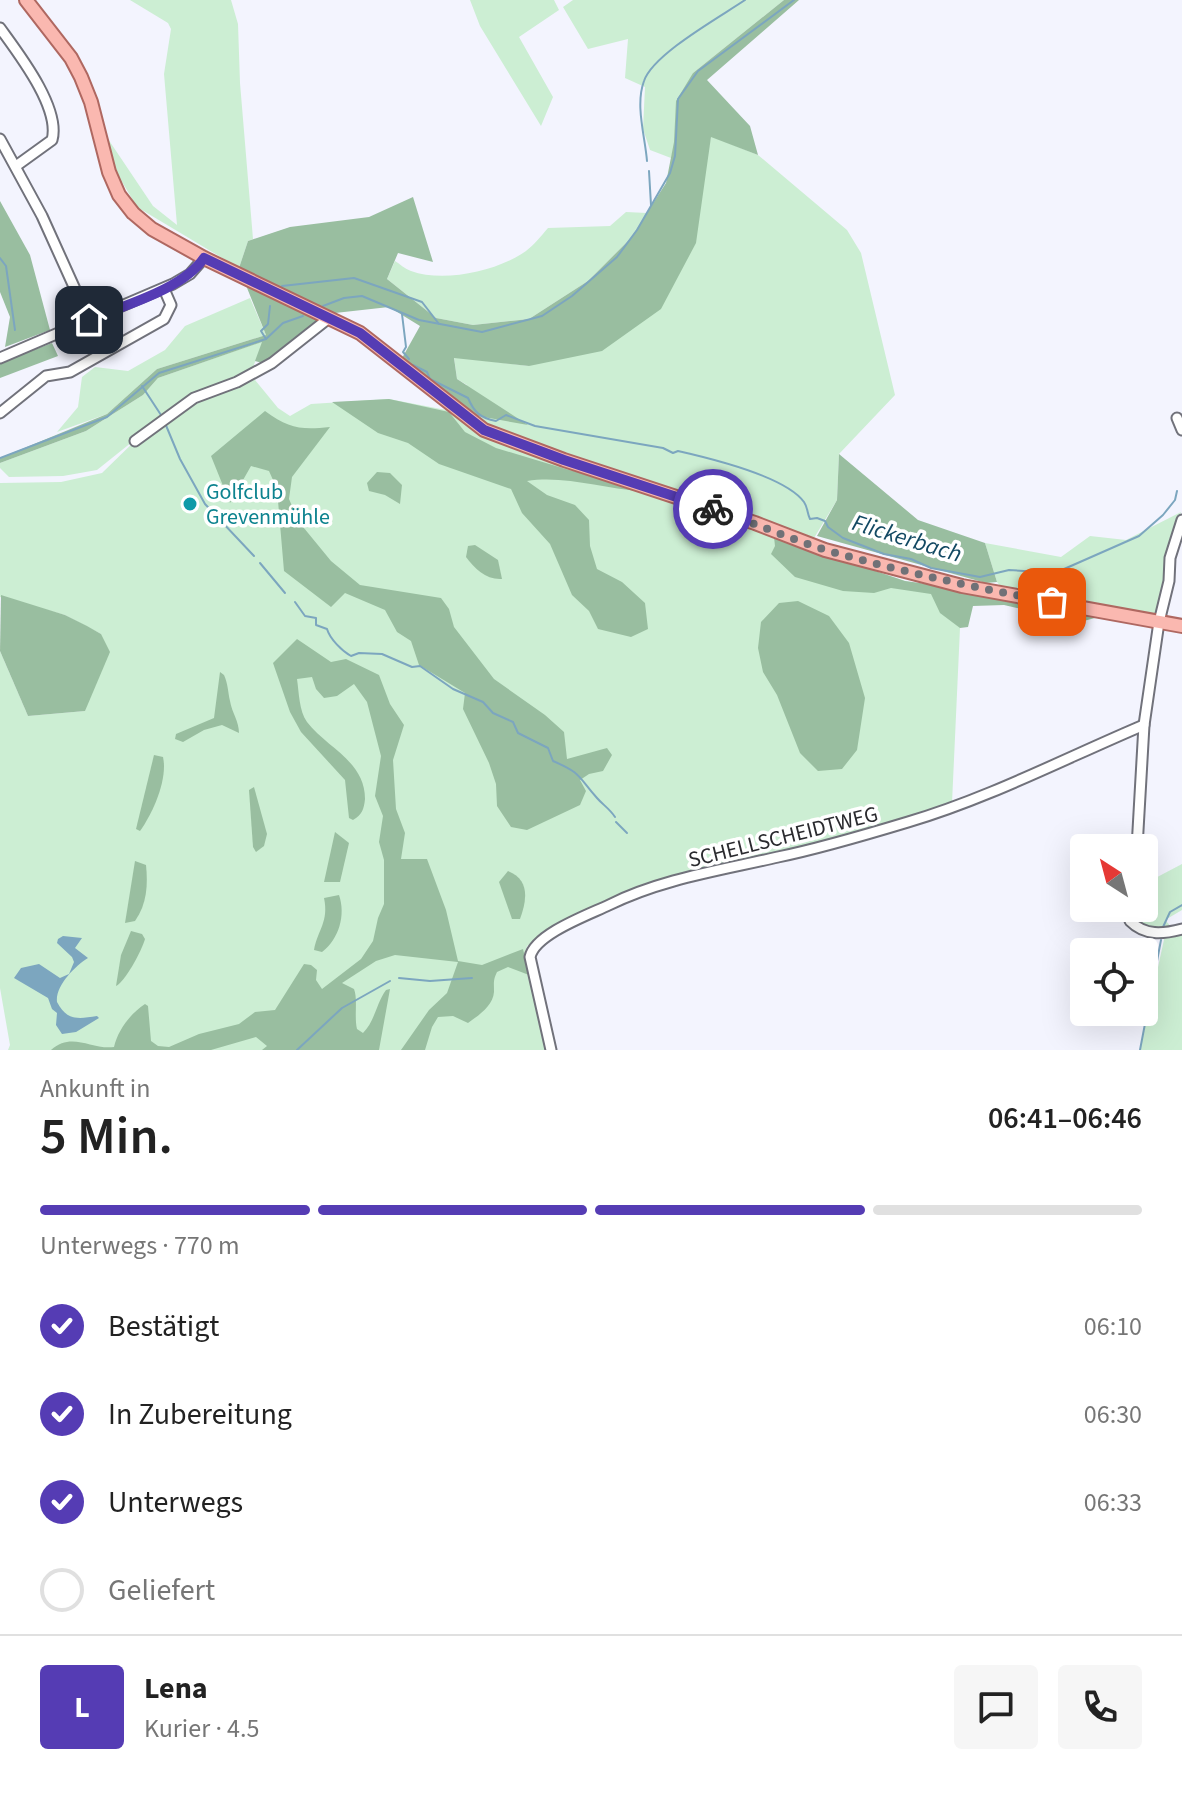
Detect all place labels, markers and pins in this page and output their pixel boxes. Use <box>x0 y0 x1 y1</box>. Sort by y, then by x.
pin <box>55 286 123 354</box>
place label: Golfclub Grevenmühle <box>206 476 330 533</box>
marker: Golfclub Grevenmühle <box>181 495 199 513</box>
pin <box>1018 568 1086 636</box>

